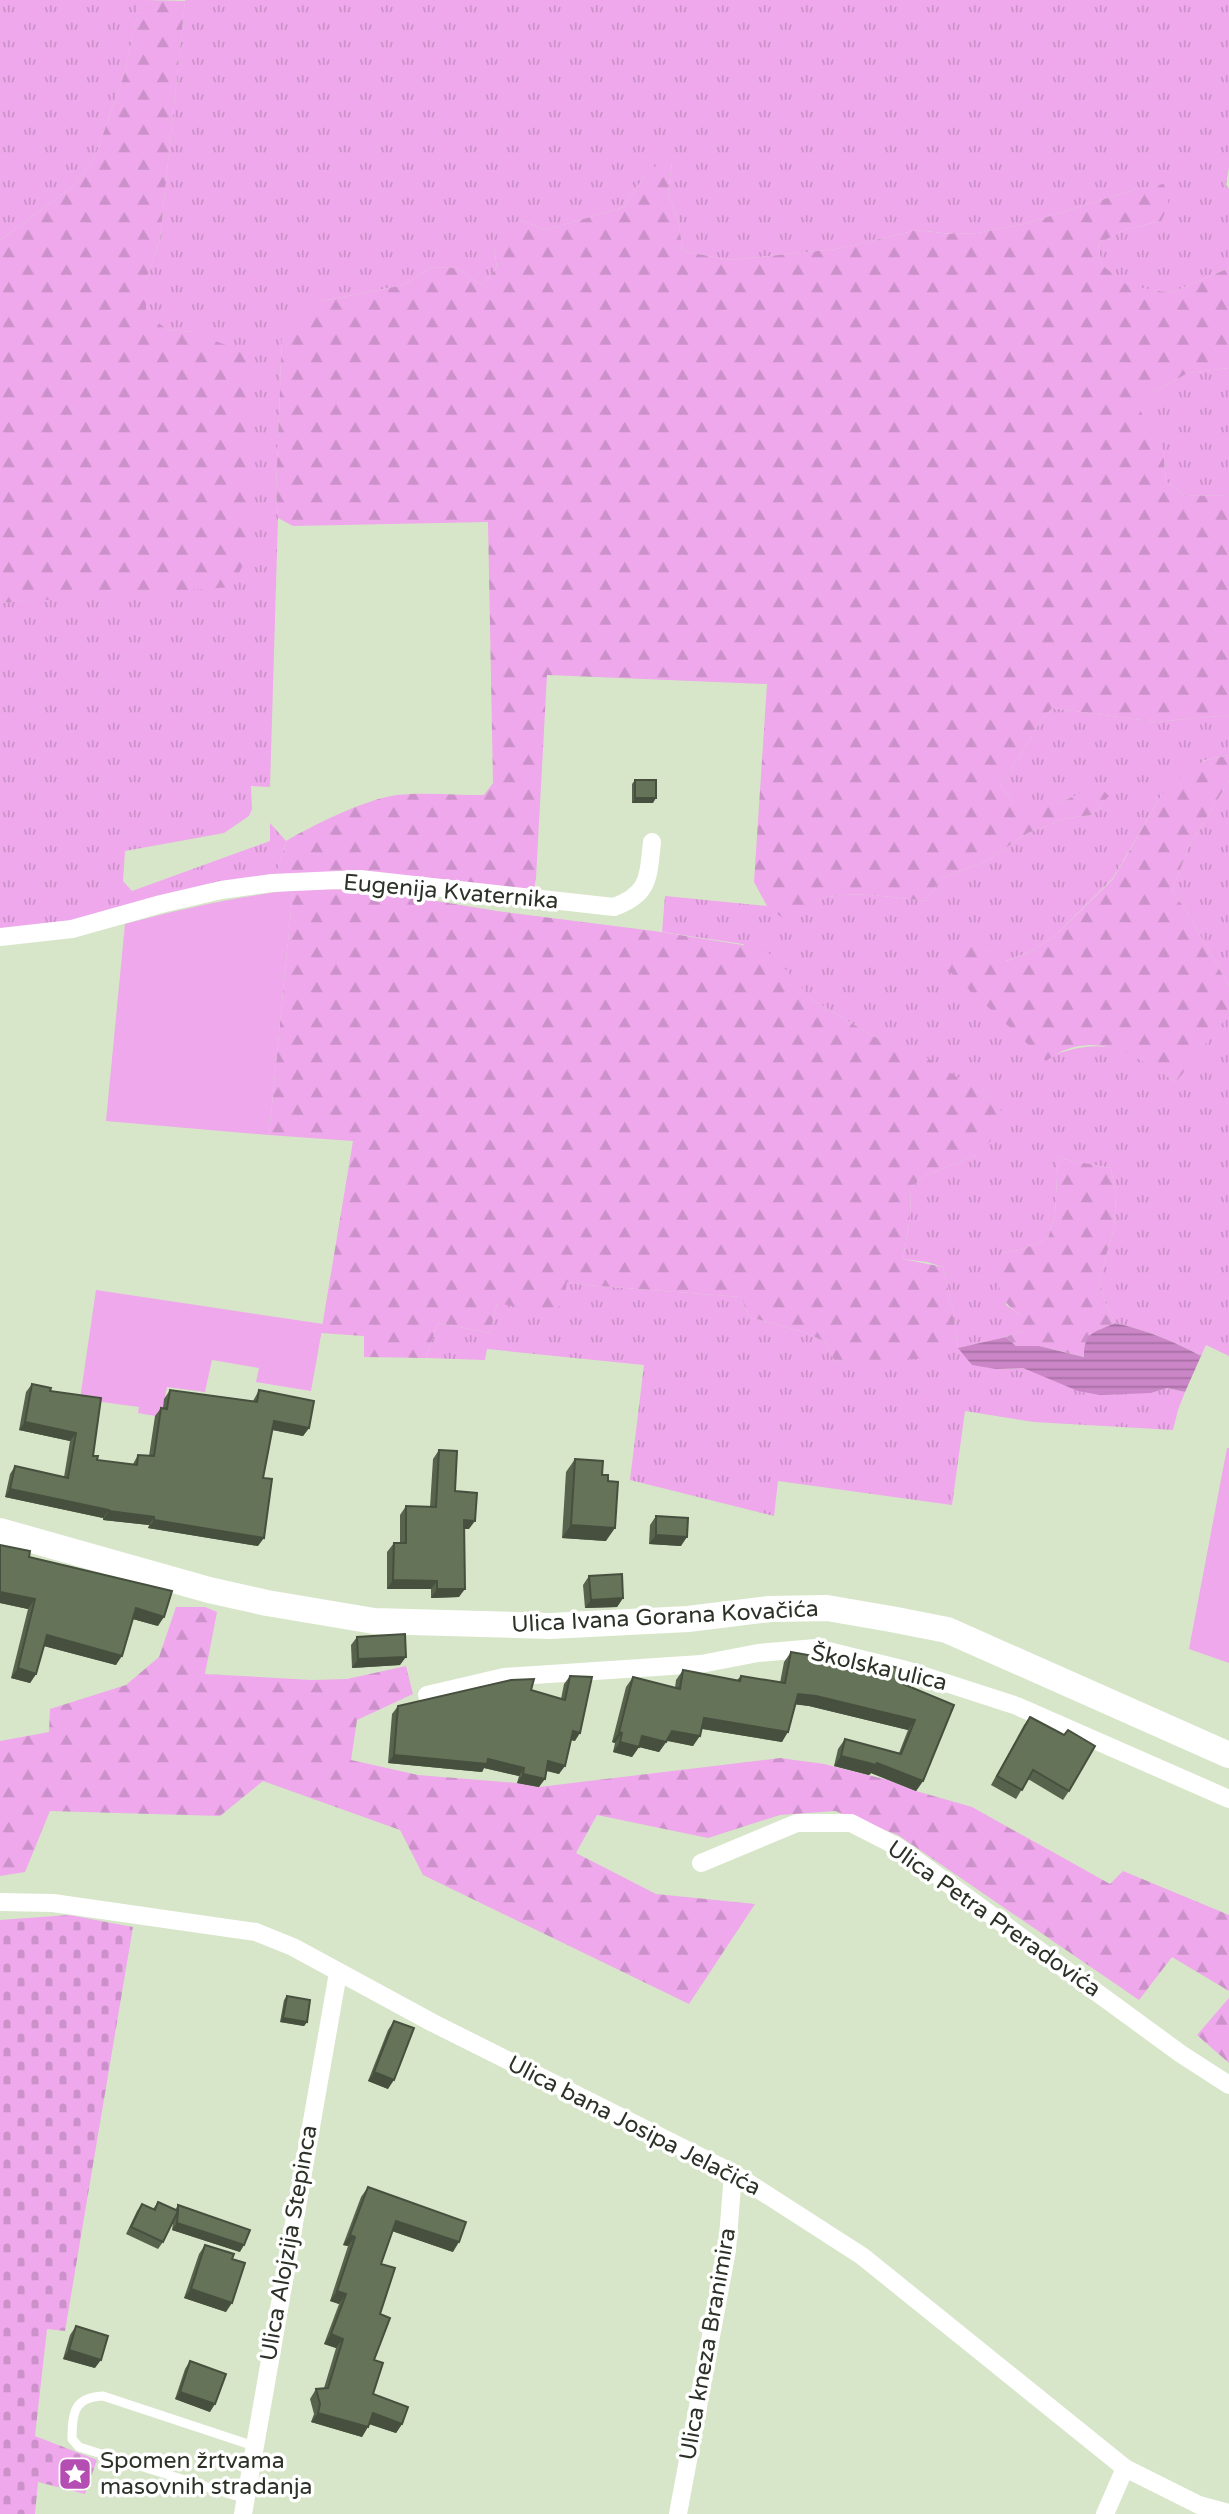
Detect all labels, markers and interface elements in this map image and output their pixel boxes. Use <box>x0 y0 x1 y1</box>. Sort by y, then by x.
street label: Eugenija Kvaternika <box>342 869 560 915</box>
street label: Ulica Ivana Gorana Kovačića <box>511 1595 819 1639</box>
street label: Školska ulica <box>808 1639 950 1697</box>
street label: Ulica Petra Preradovića <box>882 1835 1106 2003</box>
street label: Ulica bana Josipa Jelačića <box>503 2050 765 2202</box>
street label: Ulica Alojzija Stepinca <box>254 2123 324 2363</box>
street label: Ulica kneza Branimira <box>674 2226 742 2462</box>
place label: Spomen žrtvama masovnih stradanja <box>100 2447 313 2501</box>
place icon: Spomen žrtvama masovnih stradanja <box>56 2455 94 2493</box>

